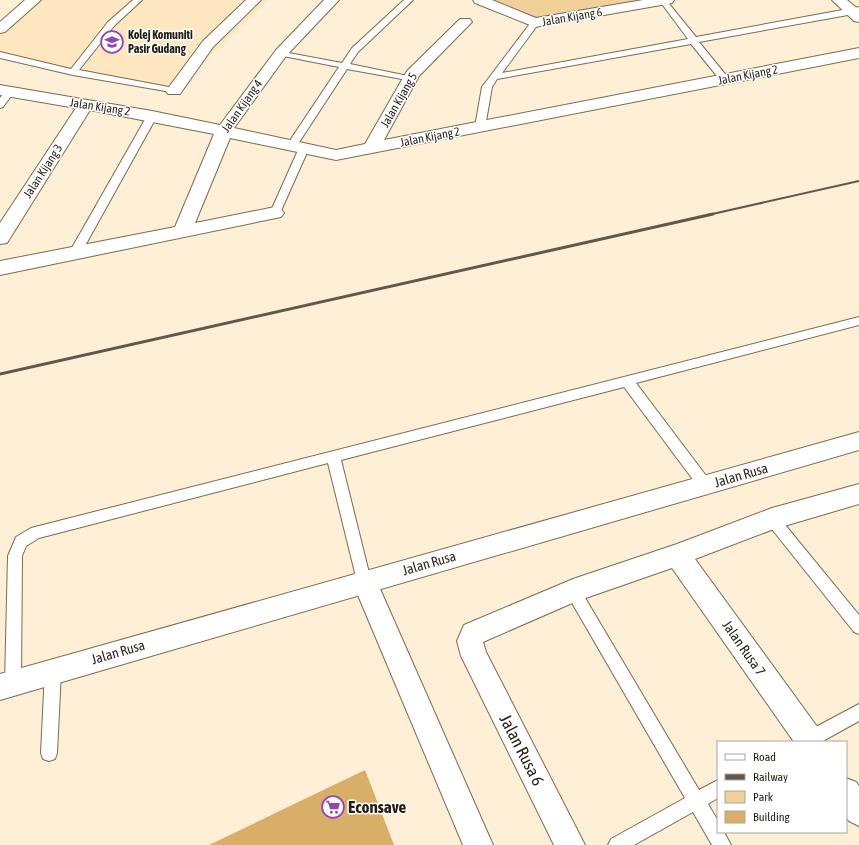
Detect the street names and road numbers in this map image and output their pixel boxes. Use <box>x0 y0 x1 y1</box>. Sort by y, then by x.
street label: Jalan Kijang 6 <box>541 5 604 29</box>
street label: Jalan Kijang 2 <box>717 62 779 88</box>
street label: Jalan Kijang 5 <box>378 70 420 130</box>
street label: Jalan Kijang 4 <box>219 77 265 135</box>
street label: Jalan Kijang 2 <box>69 95 131 119</box>
street label: Jalan Kijang 2 <box>399 124 461 150</box>
street label: Jalan Kijang 3 <box>21 142 65 200</box>
street label: Jalan Rusa <box>712 460 770 490</box>
street label: Jalan Rusa <box>400 548 458 578</box>
street label: Jalan Rusa 7 <box>719 617 769 679</box>
street label: Jalan Rusa <box>89 637 147 667</box>
street label: Jalan Rusa 6 <box>496 711 548 789</box>

